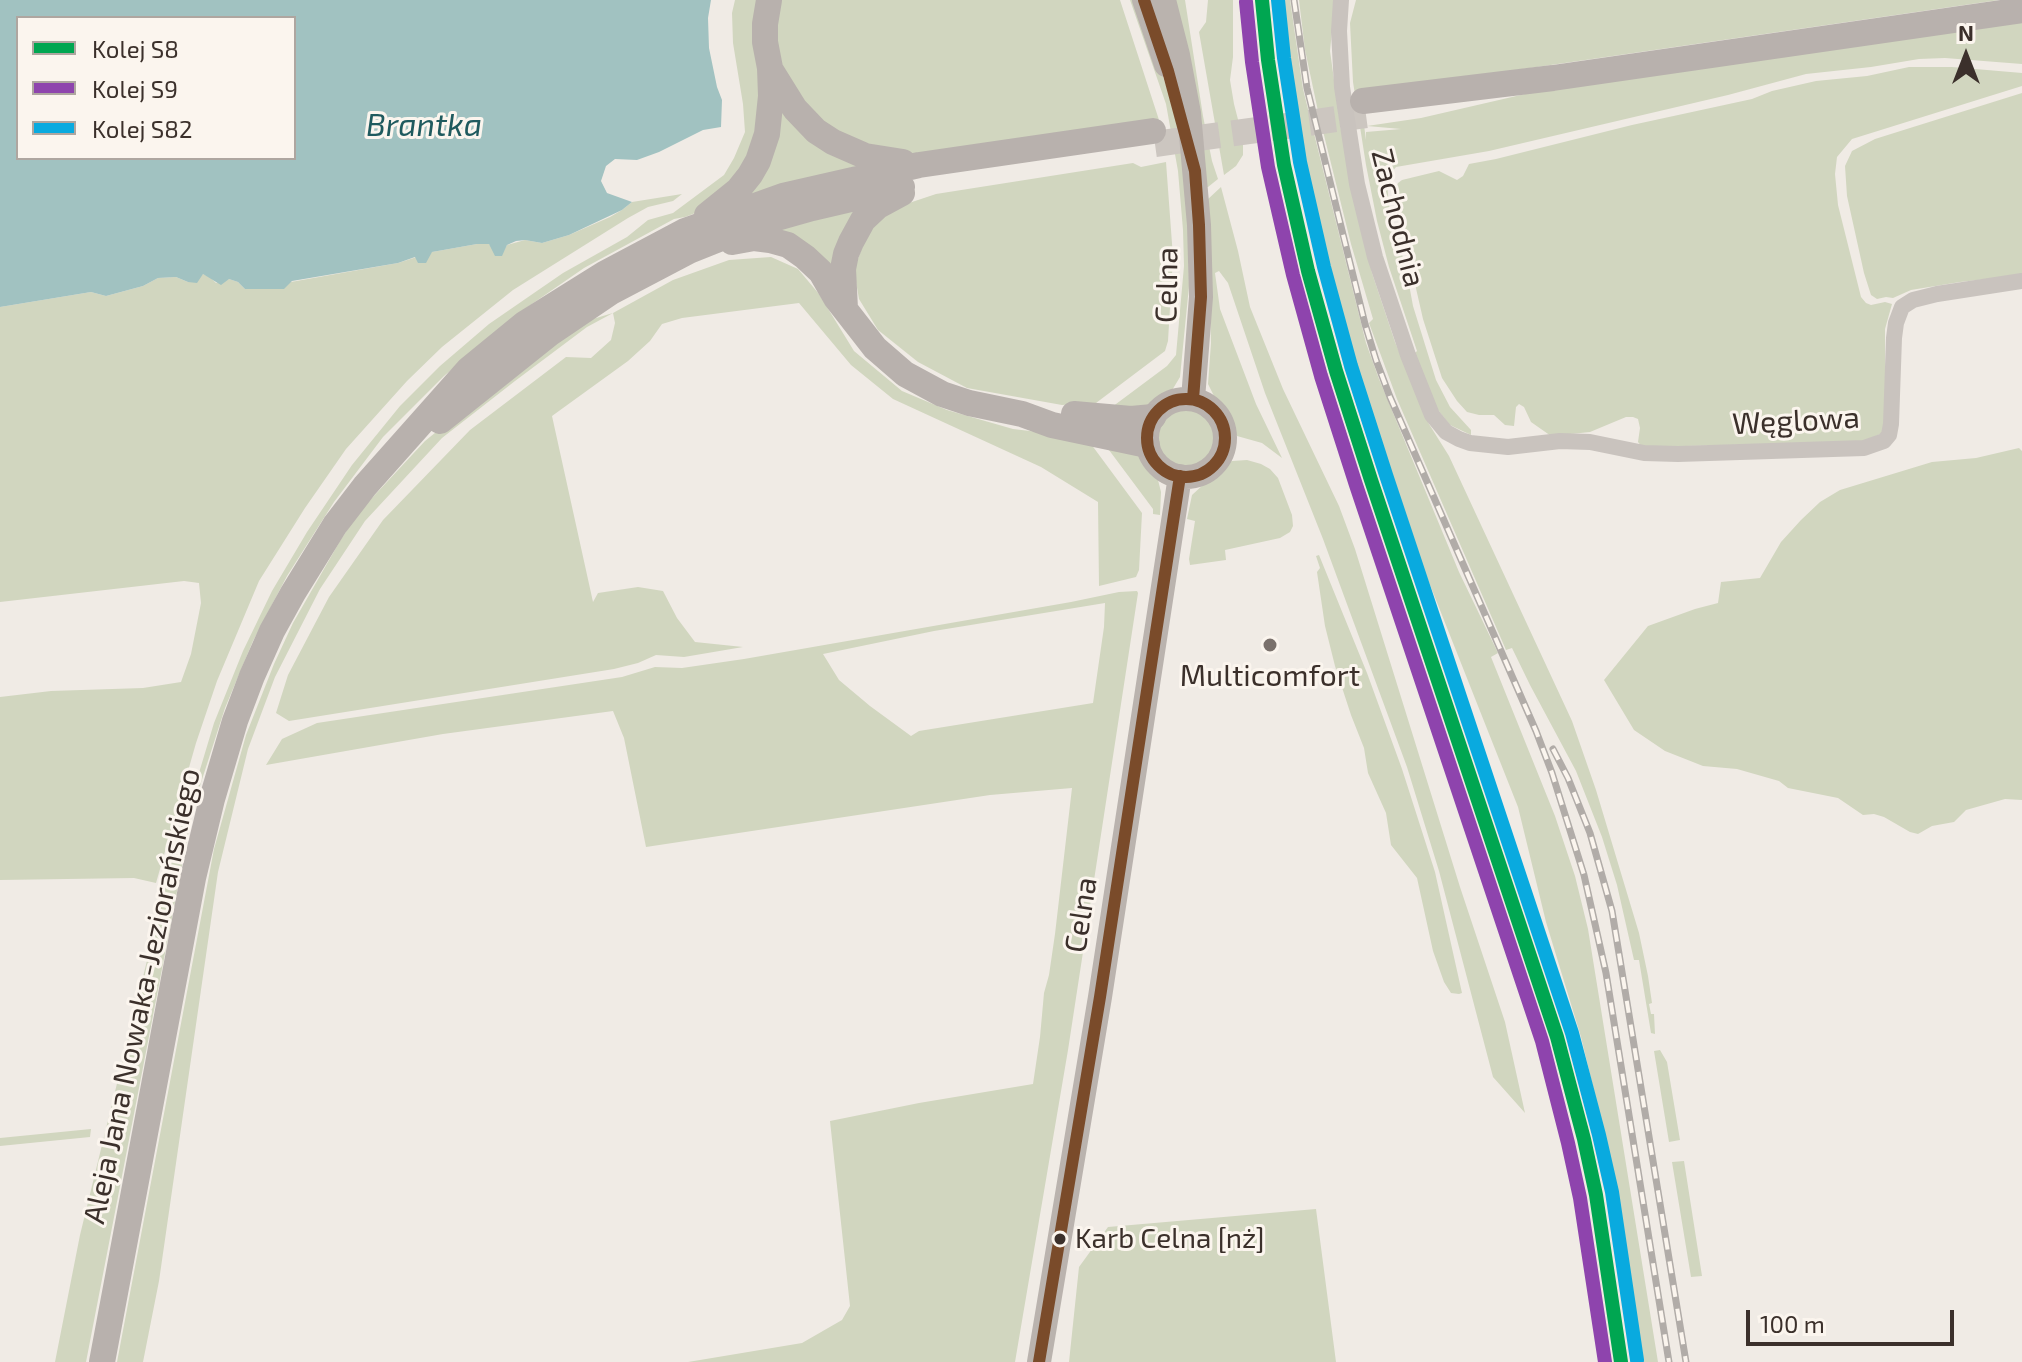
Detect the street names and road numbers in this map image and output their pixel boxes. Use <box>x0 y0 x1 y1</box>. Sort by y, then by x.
street label: Zachodnia <box>1363 145 1433 291</box>
street label: Celna <box>1148 247 1186 323</box>
street label: Węglowa <box>1731 400 1861 442</box>
street label: Aleja Jana Nowaka-Jeziorańskiego <box>76 765 208 1227</box>
street label: Celna <box>1057 875 1105 955</box>

